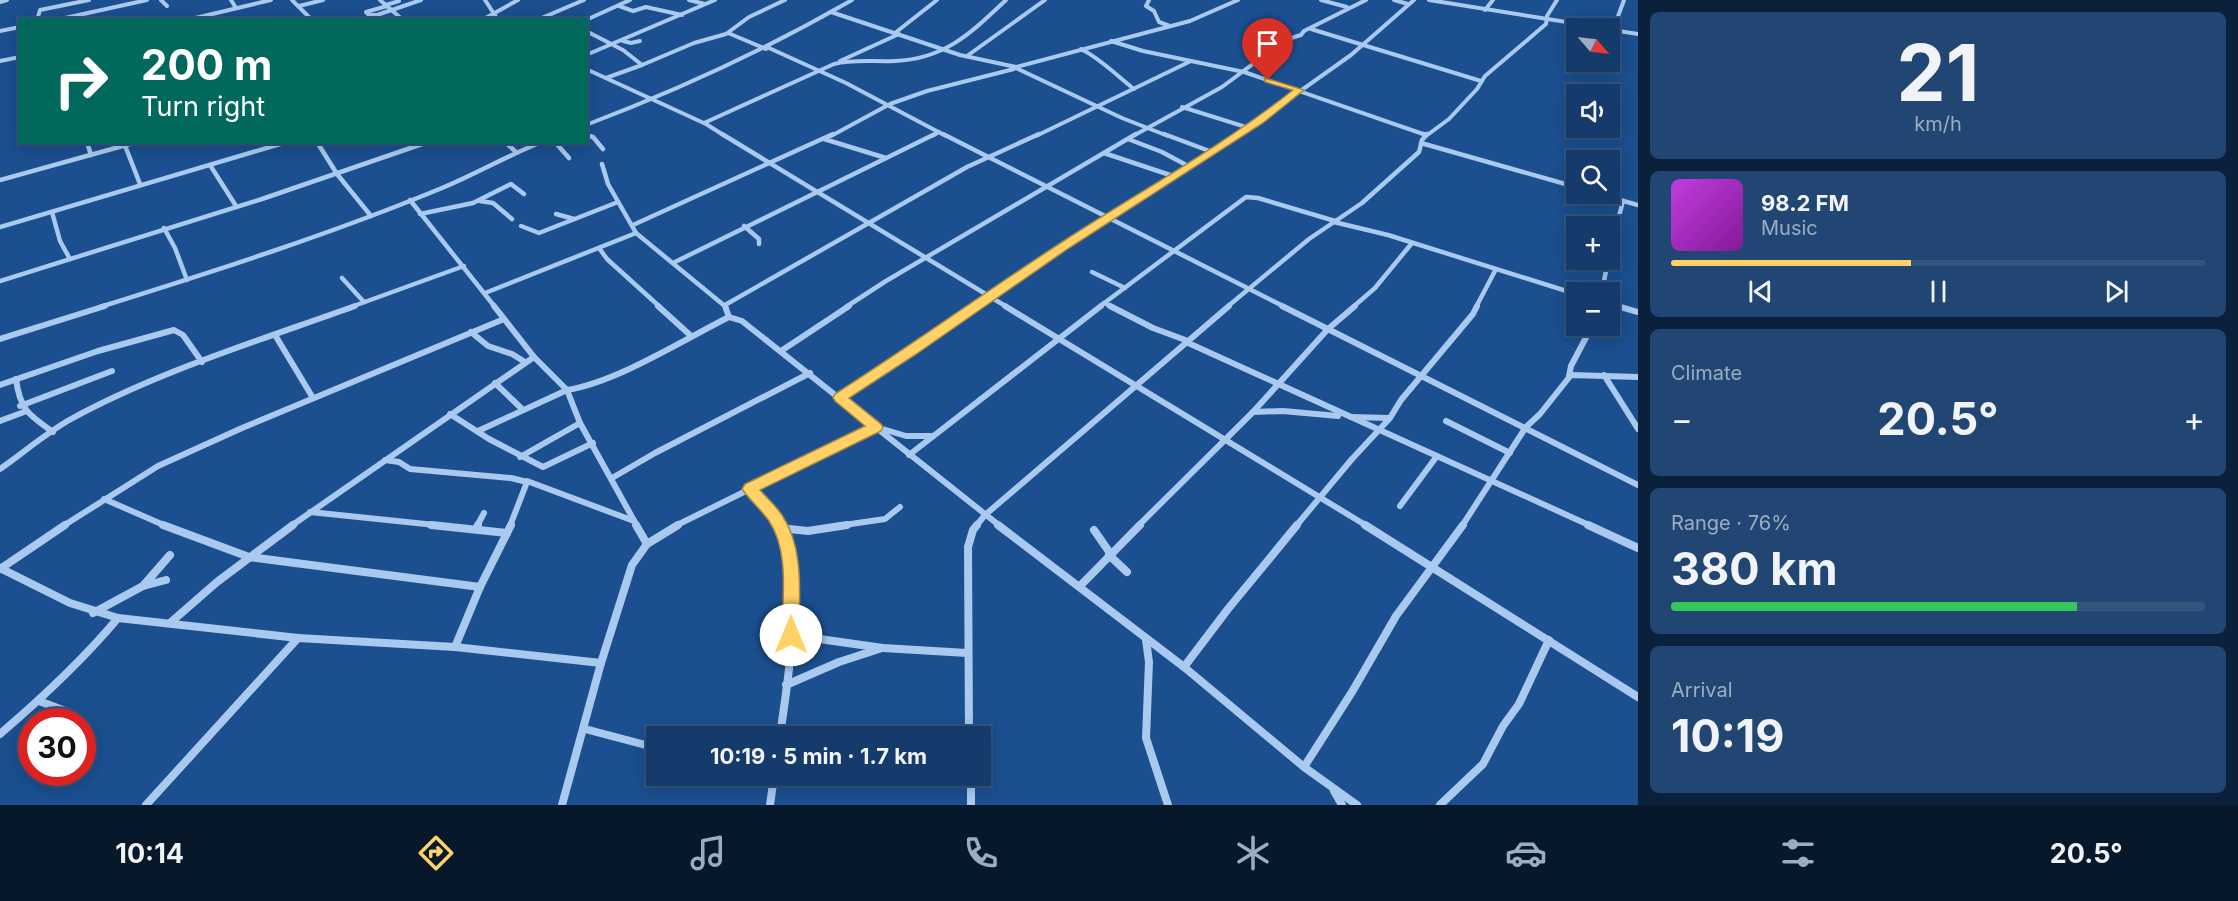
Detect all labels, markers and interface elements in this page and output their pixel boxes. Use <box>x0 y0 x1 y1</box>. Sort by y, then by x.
pin <box>1242 18 1293 80</box>
north arrow <box>1566 18 1620 72</box>
map controls <box>1566 18 1620 336</box>
text: 21 <box>1897 25 1979 120</box>
icon: arrive <box>1251 27 1284 60</box>
text: 200 m <box>141 39 272 90</box>
icon: right <box>42 42 120 120</box>
button: sound <box>1566 84 1620 138</box>
text: Turn right <box>141 90 265 123</box>
text: km/h <box>1914 112 1962 136</box>
button: search <box>1566 150 1620 204</box>
text: 98.2 FM <box>1761 190 1849 216</box>
button: + <box>1566 216 1620 270</box>
text: Music <box>1761 216 1818 240</box>
icon: previous <box>1744 275 1777 308</box>
icon: pause <box>1922 275 1955 308</box>
icon: next <box>2100 275 2133 308</box>
button: − <box>1566 282 1620 336</box>
text: Climate <box>1671 361 1742 385</box>
text: 20.5° <box>1877 391 1999 446</box>
text: − <box>1671 399 1693 439</box>
text: + <box>2183 399 2205 439</box>
text: Range · 76% <box>1671 511 1791 535</box>
text: 380 km <box>1671 541 1838 596</box>
position arrow <box>759 603 823 667</box>
text: Arrival <box>1671 678 1733 702</box>
speed limit sign: 30 <box>18 708 96 786</box>
text: 10:19 <box>1671 708 1784 763</box>
text: 10:19 · 5 min · 1.7 km <box>710 743 927 769</box>
icon: directions <box>415 832 457 874</box>
icon: music <box>687 832 729 874</box>
icon: phone <box>960 832 1002 874</box>
icon: climate <box>1232 832 1274 874</box>
icon: car <box>1505 832 1547 874</box>
icon: filters <box>1777 832 1819 874</box>
text: 10:14 <box>115 837 184 870</box>
text: 20.5° <box>2050 837 2123 870</box>

